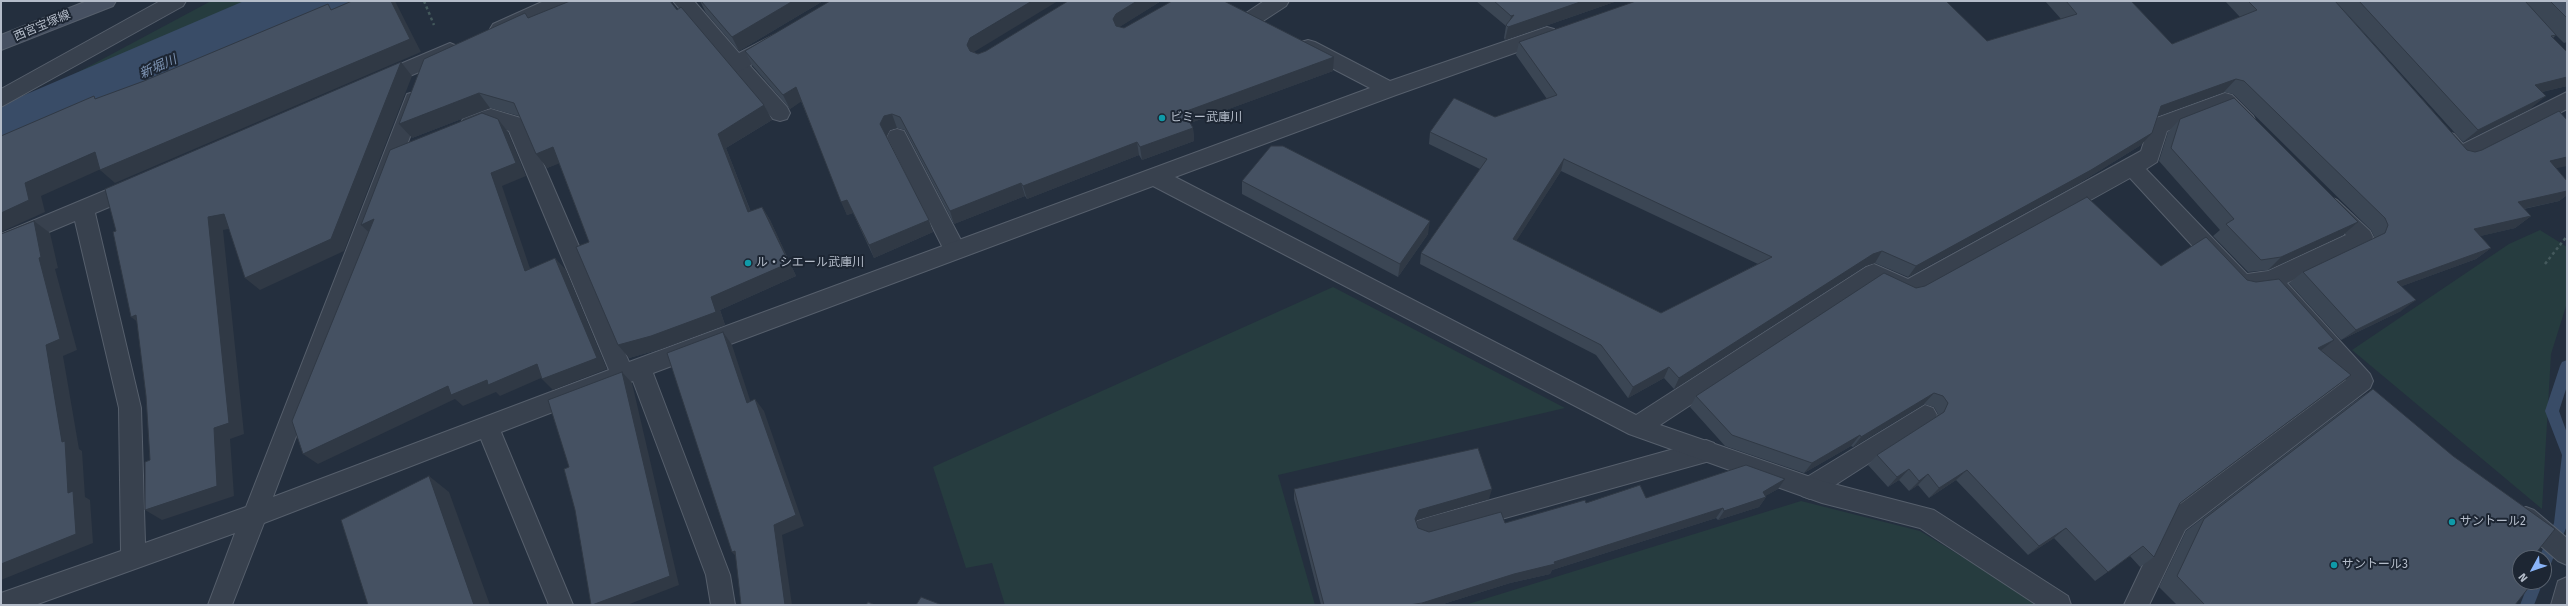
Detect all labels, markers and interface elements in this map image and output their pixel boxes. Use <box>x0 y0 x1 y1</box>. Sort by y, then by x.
street label: 西宮宝塚線 <box>12 8 72 44</box>
water label: 新堀川 <box>137 52 179 82</box>
place label: ビミー武庫川 <box>1170 111 1242 125</box>
marker: ビミー武庫川 <box>1157 113 1167 123</box>
place label: ル・シエール武庫川 <box>756 256 864 270</box>
marker: ル・シエール武庫川 <box>743 258 753 268</box>
place label: サントール2 <box>2460 515 2526 529</box>
marker: サントール2 <box>2447 517 2457 527</box>
north arrow <box>2512 550 2552 590</box>
place label: サントール3 <box>2342 558 2408 572</box>
marker: サントール3 <box>2329 560 2339 570</box>
text: N <box>2516 570 2531 584</box>

